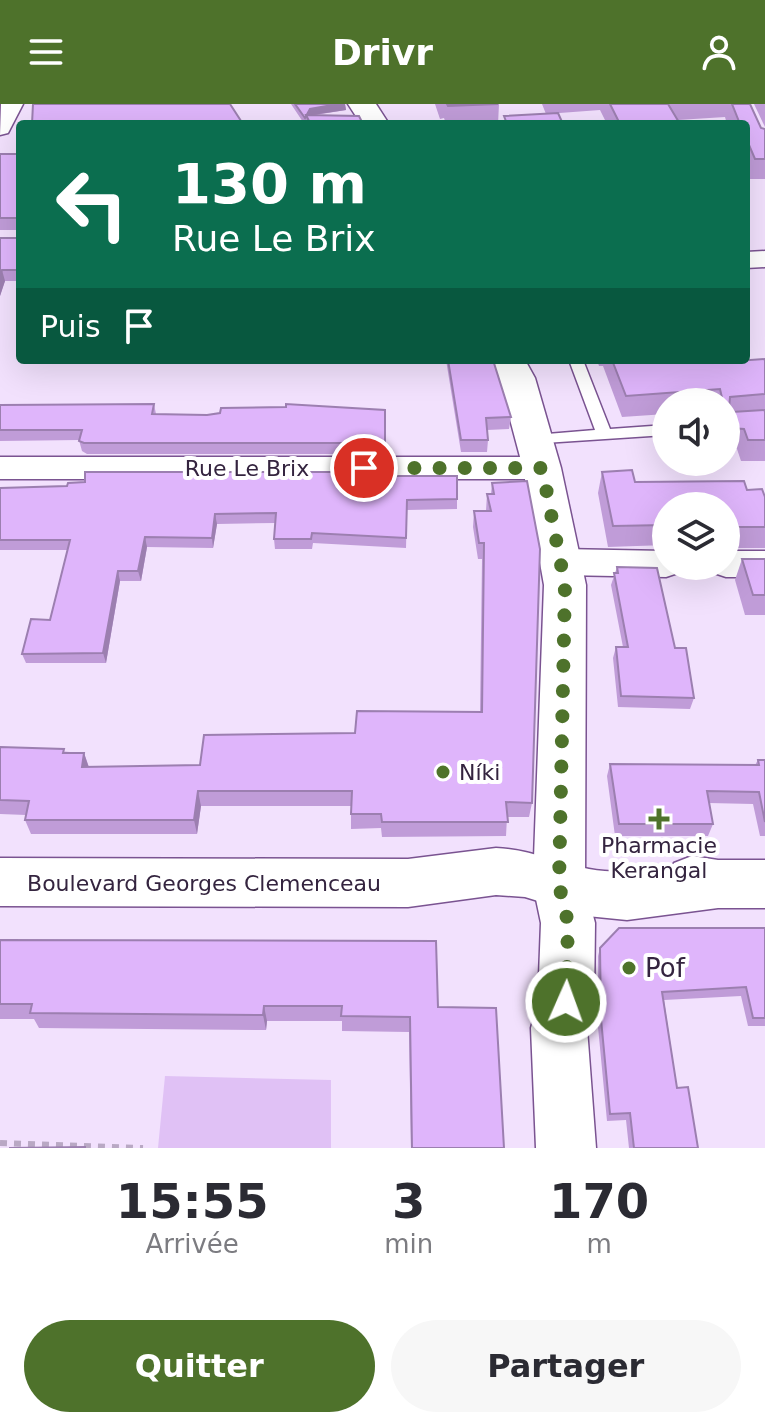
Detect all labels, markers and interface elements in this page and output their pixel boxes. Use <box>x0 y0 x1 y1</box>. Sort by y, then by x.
icon: menu <box>24 30 68 74</box>
icon: person <box>697 30 741 74</box>
text: Drivr <box>332 32 433 73</box>
text: 130 m <box>172 151 367 216</box>
icon: left <box>40 152 144 256</box>
text: Rue Le Brix <box>172 218 376 259</box>
icon: arrive <box>117 304 161 348</box>
text: Puis <box>40 309 101 344</box>
map controls <box>652 388 740 580</box>
button: sound <box>652 388 740 476</box>
pin <box>330 434 398 502</box>
icon: arrive <box>342 446 386 490</box>
street label: Rue Le Brix <box>185 456 309 481</box>
button: layers <box>652 492 740 580</box>
place label: Níki <box>459 760 500 785</box>
marker: Níki <box>434 763 452 781</box>
marker: Pharmacie Kerangal <box>650 810 668 828</box>
place label: Pharmacie Kerangal <box>601 833 717 883</box>
street label: Boulevard Georges Clemenceau <box>27 871 381 896</box>
place label: Pof <box>645 953 686 983</box>
marker: Pof <box>620 959 638 977</box>
position arrow <box>524 960 608 1044</box>
text: 15:55 <box>116 1173 269 1229</box>
text: 3 <box>392 1173 425 1229</box>
text: 170 <box>549 1173 649 1229</box>
text: Arrivée <box>145 1229 239 1259</box>
text: min <box>384 1229 433 1259</box>
text: m <box>586 1229 612 1259</box>
button: Quitter <box>24 1320 375 1412</box>
button: Partager <box>391 1320 741 1412</box>

